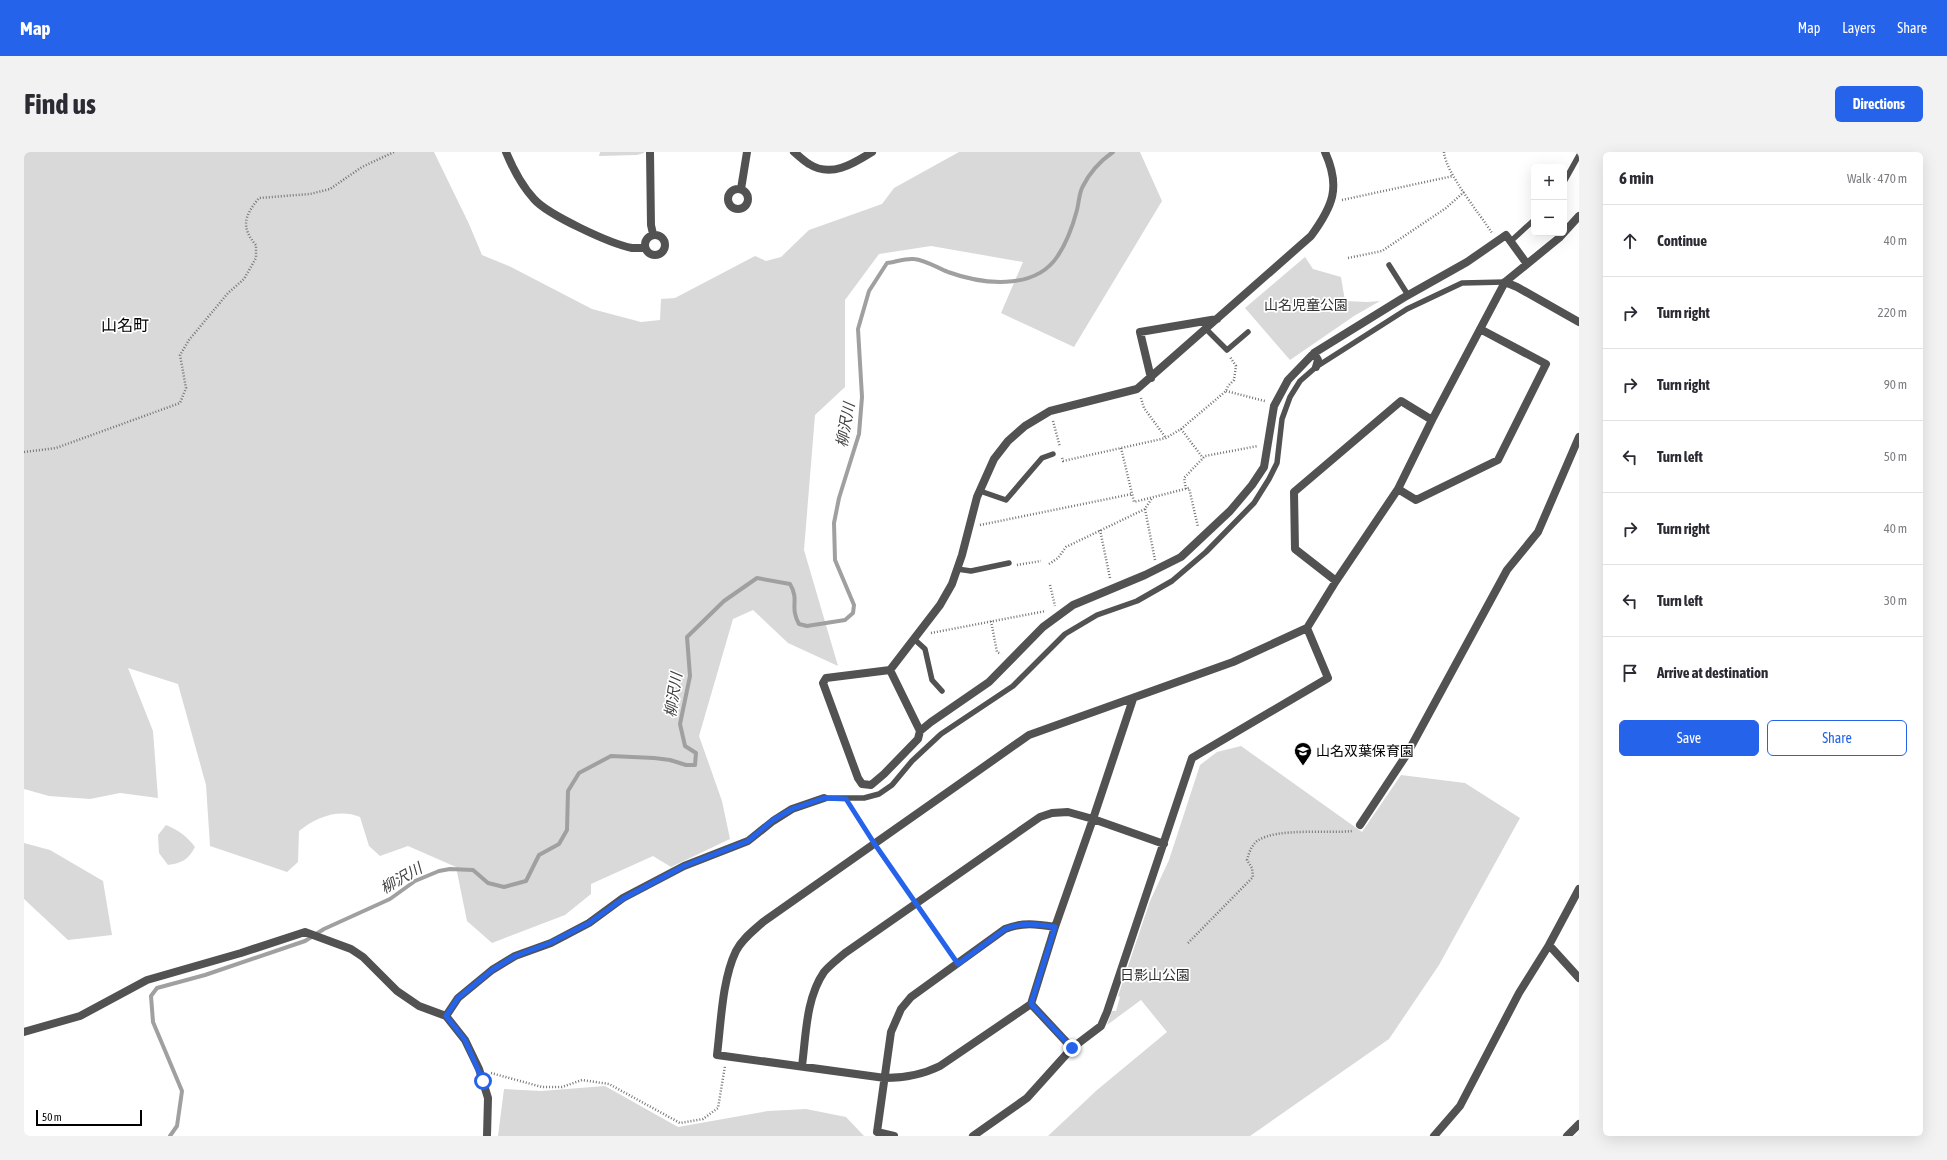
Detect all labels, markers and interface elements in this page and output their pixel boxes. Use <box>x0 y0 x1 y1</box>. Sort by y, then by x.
text: Map <box>20 17 51 39</box>
text: Map <box>1798 20 1820 36</box>
text: Layers <box>1842 20 1875 36</box>
text: Share <box>1897 20 1927 36</box>
button: Directions <box>1835 86 1923 122</box>
text: Find us <box>24 88 96 120</box>
map controls <box>1531 164 1567 236</box>
button: + <box>1531 164 1567 200</box>
text: 6 min <box>1619 168 1654 188</box>
text: Walk · 470 m <box>1847 171 1907 186</box>
button: − <box>1531 200 1567 236</box>
icon: ahead <box>1619 230 1641 252</box>
text: Continue <box>1657 232 1707 249</box>
text: 40 m <box>1884 233 1907 248</box>
park label: 山名児童公園 <box>1264 297 1348 313</box>
icon: right <box>1619 302 1641 324</box>
text: Turn right <box>1657 304 1710 321</box>
text: 220 m <box>1878 305 1907 320</box>
district label: 山名町 <box>101 316 149 334</box>
icon: right <box>1619 374 1641 396</box>
text: Turn right <box>1657 376 1710 393</box>
text: 90 m <box>1884 377 1907 392</box>
water label: 柳沢川 <box>833 399 858 449</box>
icon: left <box>1619 446 1641 468</box>
text: Turn left <box>1657 448 1703 465</box>
text: 50 m <box>1884 449 1907 464</box>
icon: right <box>1619 518 1641 540</box>
text: Turn right <box>1657 520 1710 537</box>
text: 40 m <box>1884 521 1907 536</box>
icon: left <box>1619 590 1641 612</box>
text: Turn left <box>1657 592 1703 609</box>
text: 30 m <box>1884 593 1907 608</box>
icon: arrive <box>1619 662 1641 684</box>
text: Arrive at destination <box>1657 664 1768 681</box>
water label: 柳沢川 <box>661 669 685 719</box>
button: Save <box>1619 720 1759 756</box>
button: Share <box>1767 720 1907 756</box>
school or university icon: 山名双葉保育園 <box>1293 741 1313 766</box>
place label: 山名双葉保育園 <box>1316 743 1414 759</box>
water label: 柳沢川 <box>377 858 426 897</box>
park label: 日影山公園 <box>1120 967 1190 983</box>
route end <box>1063 1039 1081 1057</box>
route start <box>474 1072 492 1090</box>
scale bar <box>36 1108 142 1127</box>
text: 50 m <box>42 1111 62 1123</box>

